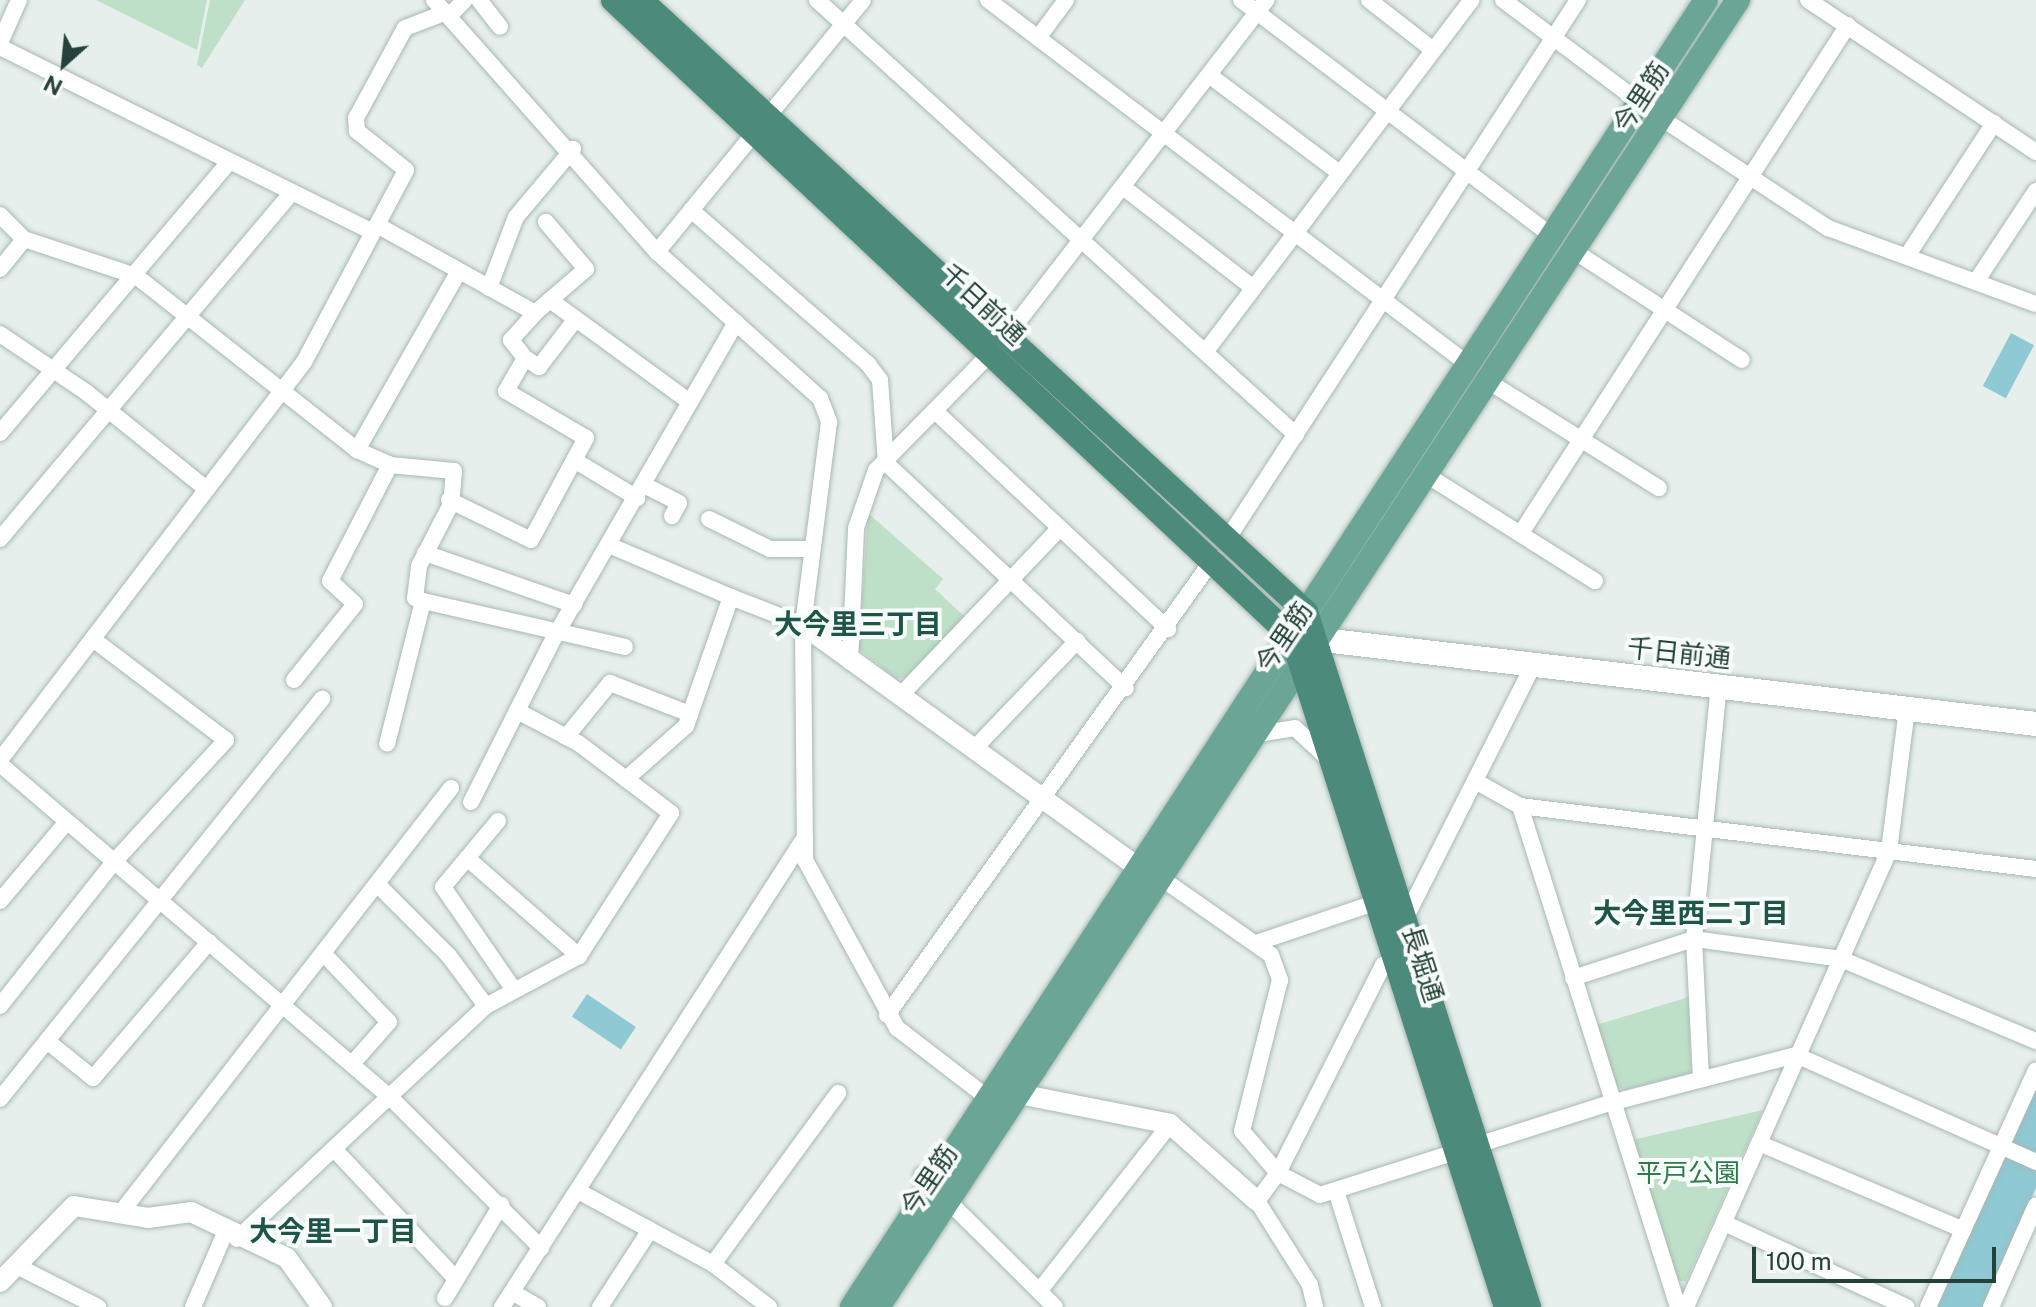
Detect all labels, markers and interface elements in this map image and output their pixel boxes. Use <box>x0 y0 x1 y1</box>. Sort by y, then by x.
north arrow <box>24 24 104 104</box>
street label: 今里筋 <box>1607 56 1675 138</box>
text: N <box>40 70 67 101</box>
street label: 千日前通 <box>934 257 1032 351</box>
street label: 今里筋 <box>1249 596 1319 678</box>
district label: 大今里三丁目 <box>774 607 942 641</box>
street label: 千日前通 <box>1626 632 1732 674</box>
district label: 大今里西二丁目 <box>1593 896 1789 930</box>
street label: 長堀通 <box>1396 922 1450 1006</box>
street label: 今里筋 <box>894 1139 964 1221</box>
park label: 平戸公園 <box>1636 1157 1740 1189</box>
district label: 大今里一丁目 <box>249 1214 417 1248</box>
scale bar <box>1756 1231 2000 1281</box>
text: 100 m <box>1766 1247 1832 1275</box>

